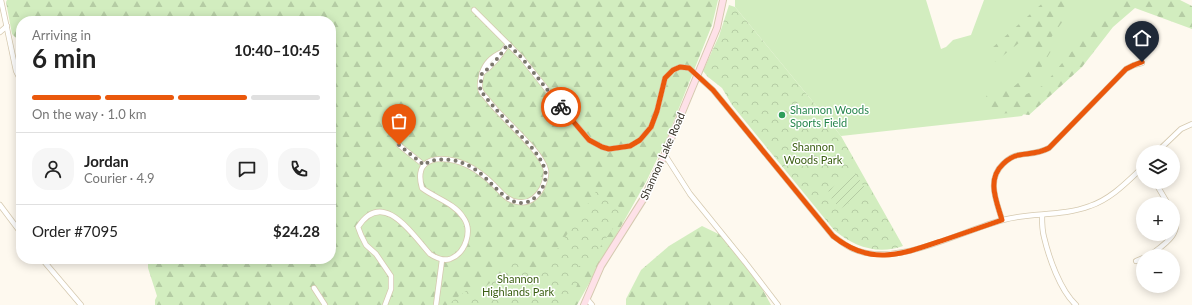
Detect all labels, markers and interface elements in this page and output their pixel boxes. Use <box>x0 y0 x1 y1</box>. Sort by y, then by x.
pin <box>1125 21 1159 62</box>
text: Arriving in <box>32 27 91 43</box>
icon: home <box>1131 27 1153 49</box>
text: 10:40–10:45 <box>234 41 320 59</box>
text: 6 min <box>32 42 96 74</box>
courier <box>541 87 581 127</box>
icon: bike <box>550 96 572 118</box>
place label: Shannon Woods Sports Field <box>790 103 869 129</box>
pin <box>382 104 416 145</box>
text: On the way · 1.0 km <box>32 106 146 122</box>
icon: bag <box>388 110 410 132</box>
street label: Shannon Lake Road <box>637 110 687 202</box>
marker: Shannon Woods Sports Field <box>777 110 787 120</box>
park label: Shannon Woods Park <box>784 140 843 166</box>
map controls <box>1136 145 1180 293</box>
button: layers <box>1136 145 1180 189</box>
button: person <box>32 148 74 190</box>
button: chat <box>226 148 268 190</box>
button: phone <box>278 148 320 190</box>
text: Jordan <box>84 152 129 170</box>
text: Courier · 4.9 <box>84 170 155 186</box>
button: + <box>1136 197 1180 241</box>
text: Order #7095 <box>32 222 118 240</box>
text: $24.28 <box>273 222 320 240</box>
button: − <box>1136 249 1180 293</box>
park label: Shannon Highlands Park <box>482 272 555 298</box>

